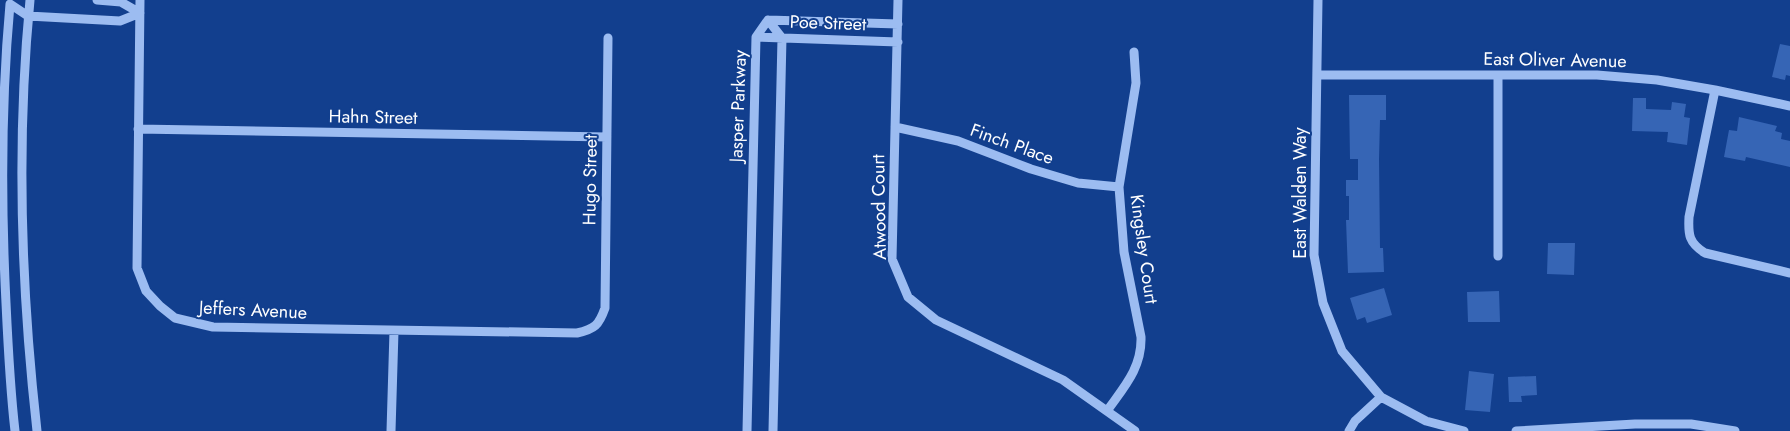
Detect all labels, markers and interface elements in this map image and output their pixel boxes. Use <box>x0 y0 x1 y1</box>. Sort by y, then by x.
street label: Poe Street <box>789 9 867 37</box>
street label: East Oliver Avenue <box>1483 46 1627 74</box>
street label: Jasper Parkway <box>723 49 753 165</box>
street label: Hahn Street <box>328 103 418 131</box>
street label: Finch Place <box>967 117 1057 171</box>
street label: East Walden Way <box>1287 127 1313 259</box>
street label: Hugo Street <box>576 134 604 226</box>
street label: Atwood Court <box>865 153 893 260</box>
street label: Kingsley Court <box>1123 193 1165 306</box>
street label: Jeffers Avenue <box>196 294 308 326</box>

